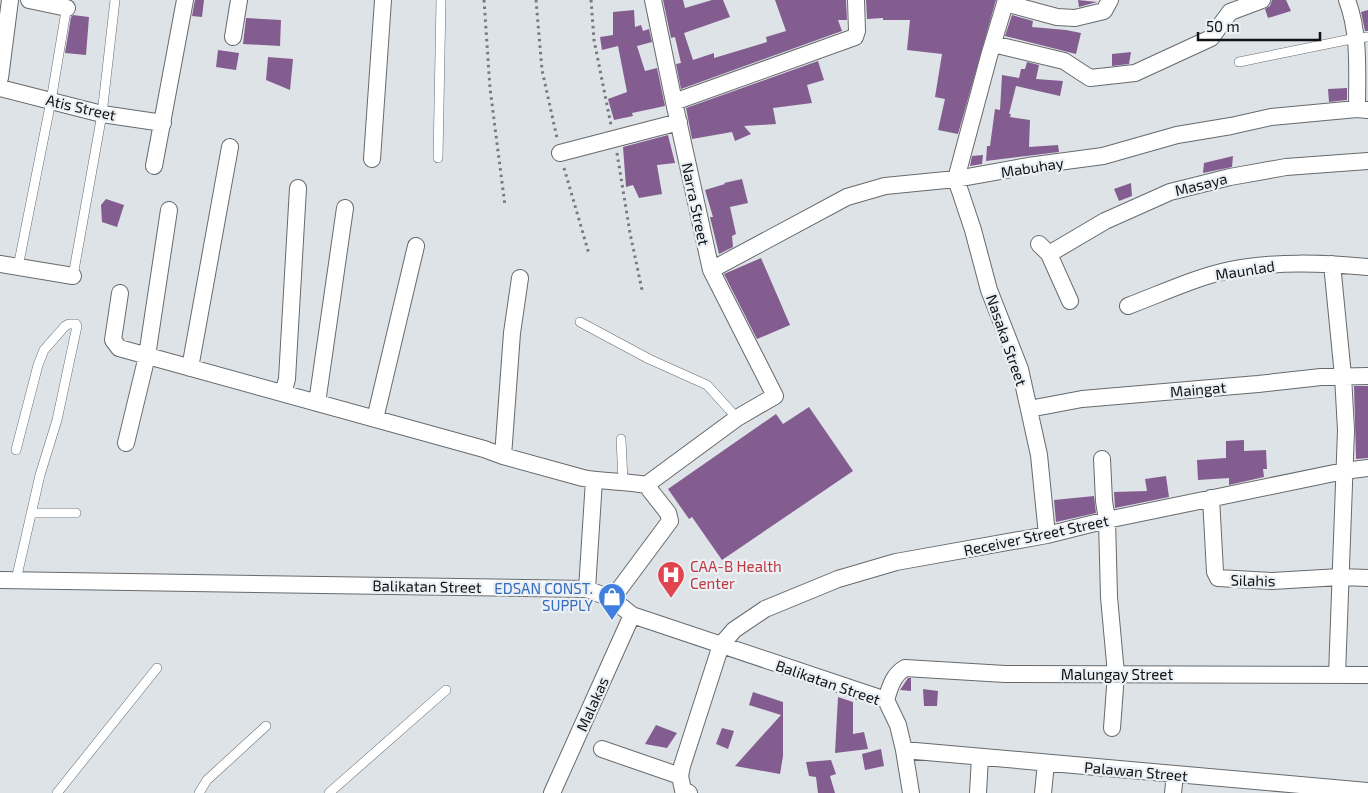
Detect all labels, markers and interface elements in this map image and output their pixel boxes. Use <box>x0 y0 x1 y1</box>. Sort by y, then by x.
scale bar <box>1198 10 1320 42</box>
text: 50 m <box>1206 17 1240 35</box>
street label: Atis Street <box>44 90 118 124</box>
street label: Mabuhay <box>999 153 1065 181</box>
street label: Narra Street <box>678 161 714 247</box>
street label: Masaya <box>1173 169 1229 199</box>
street label: Maunlad <box>1214 256 1276 284</box>
street label: Nasaka Street <box>983 292 1031 388</box>
street label: Maingat <box>1169 378 1227 400</box>
street label: Receiver Street Street <box>962 511 1110 559</box>
place label: CAA-B Health Center <box>690 557 782 592</box>
hospital icon: CAA-B Health Center <box>656 560 686 599</box>
street label: Silahis <box>1230 571 1276 589</box>
street label: Balikatan Street <box>372 576 482 596</box>
place label: EDSAN CONST. SUPPLY <box>494 579 593 614</box>
shop icon: EDSAN CONST. SUPPLY <box>597 582 627 621</box>
street label: Balikatan Street <box>773 656 883 708</box>
street label: Malungay Street <box>1061 665 1173 683</box>
street label: Malakas <box>572 674 612 734</box>
street label: Palawan Street <box>1083 758 1189 785</box>

